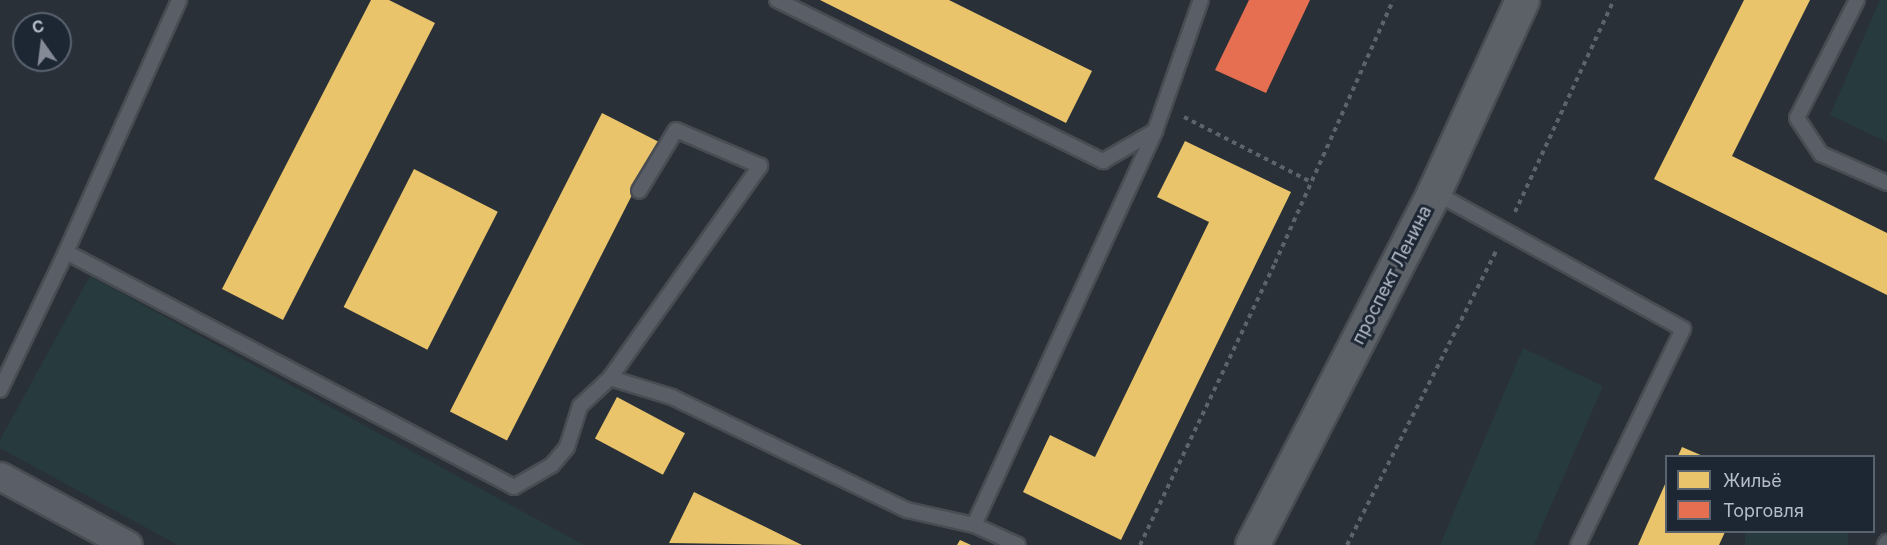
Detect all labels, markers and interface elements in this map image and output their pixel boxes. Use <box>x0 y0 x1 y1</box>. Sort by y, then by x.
north arrow <box>12 12 72 72</box>
text: С <box>30 15 46 38</box>
street label: проспект Ленина <box>1348 202 1436 348</box>
legend <box>1665 455 1875 533</box>
text: Жильё <box>1723 470 1782 491</box>
text: Торговля <box>1723 500 1804 521</box>

